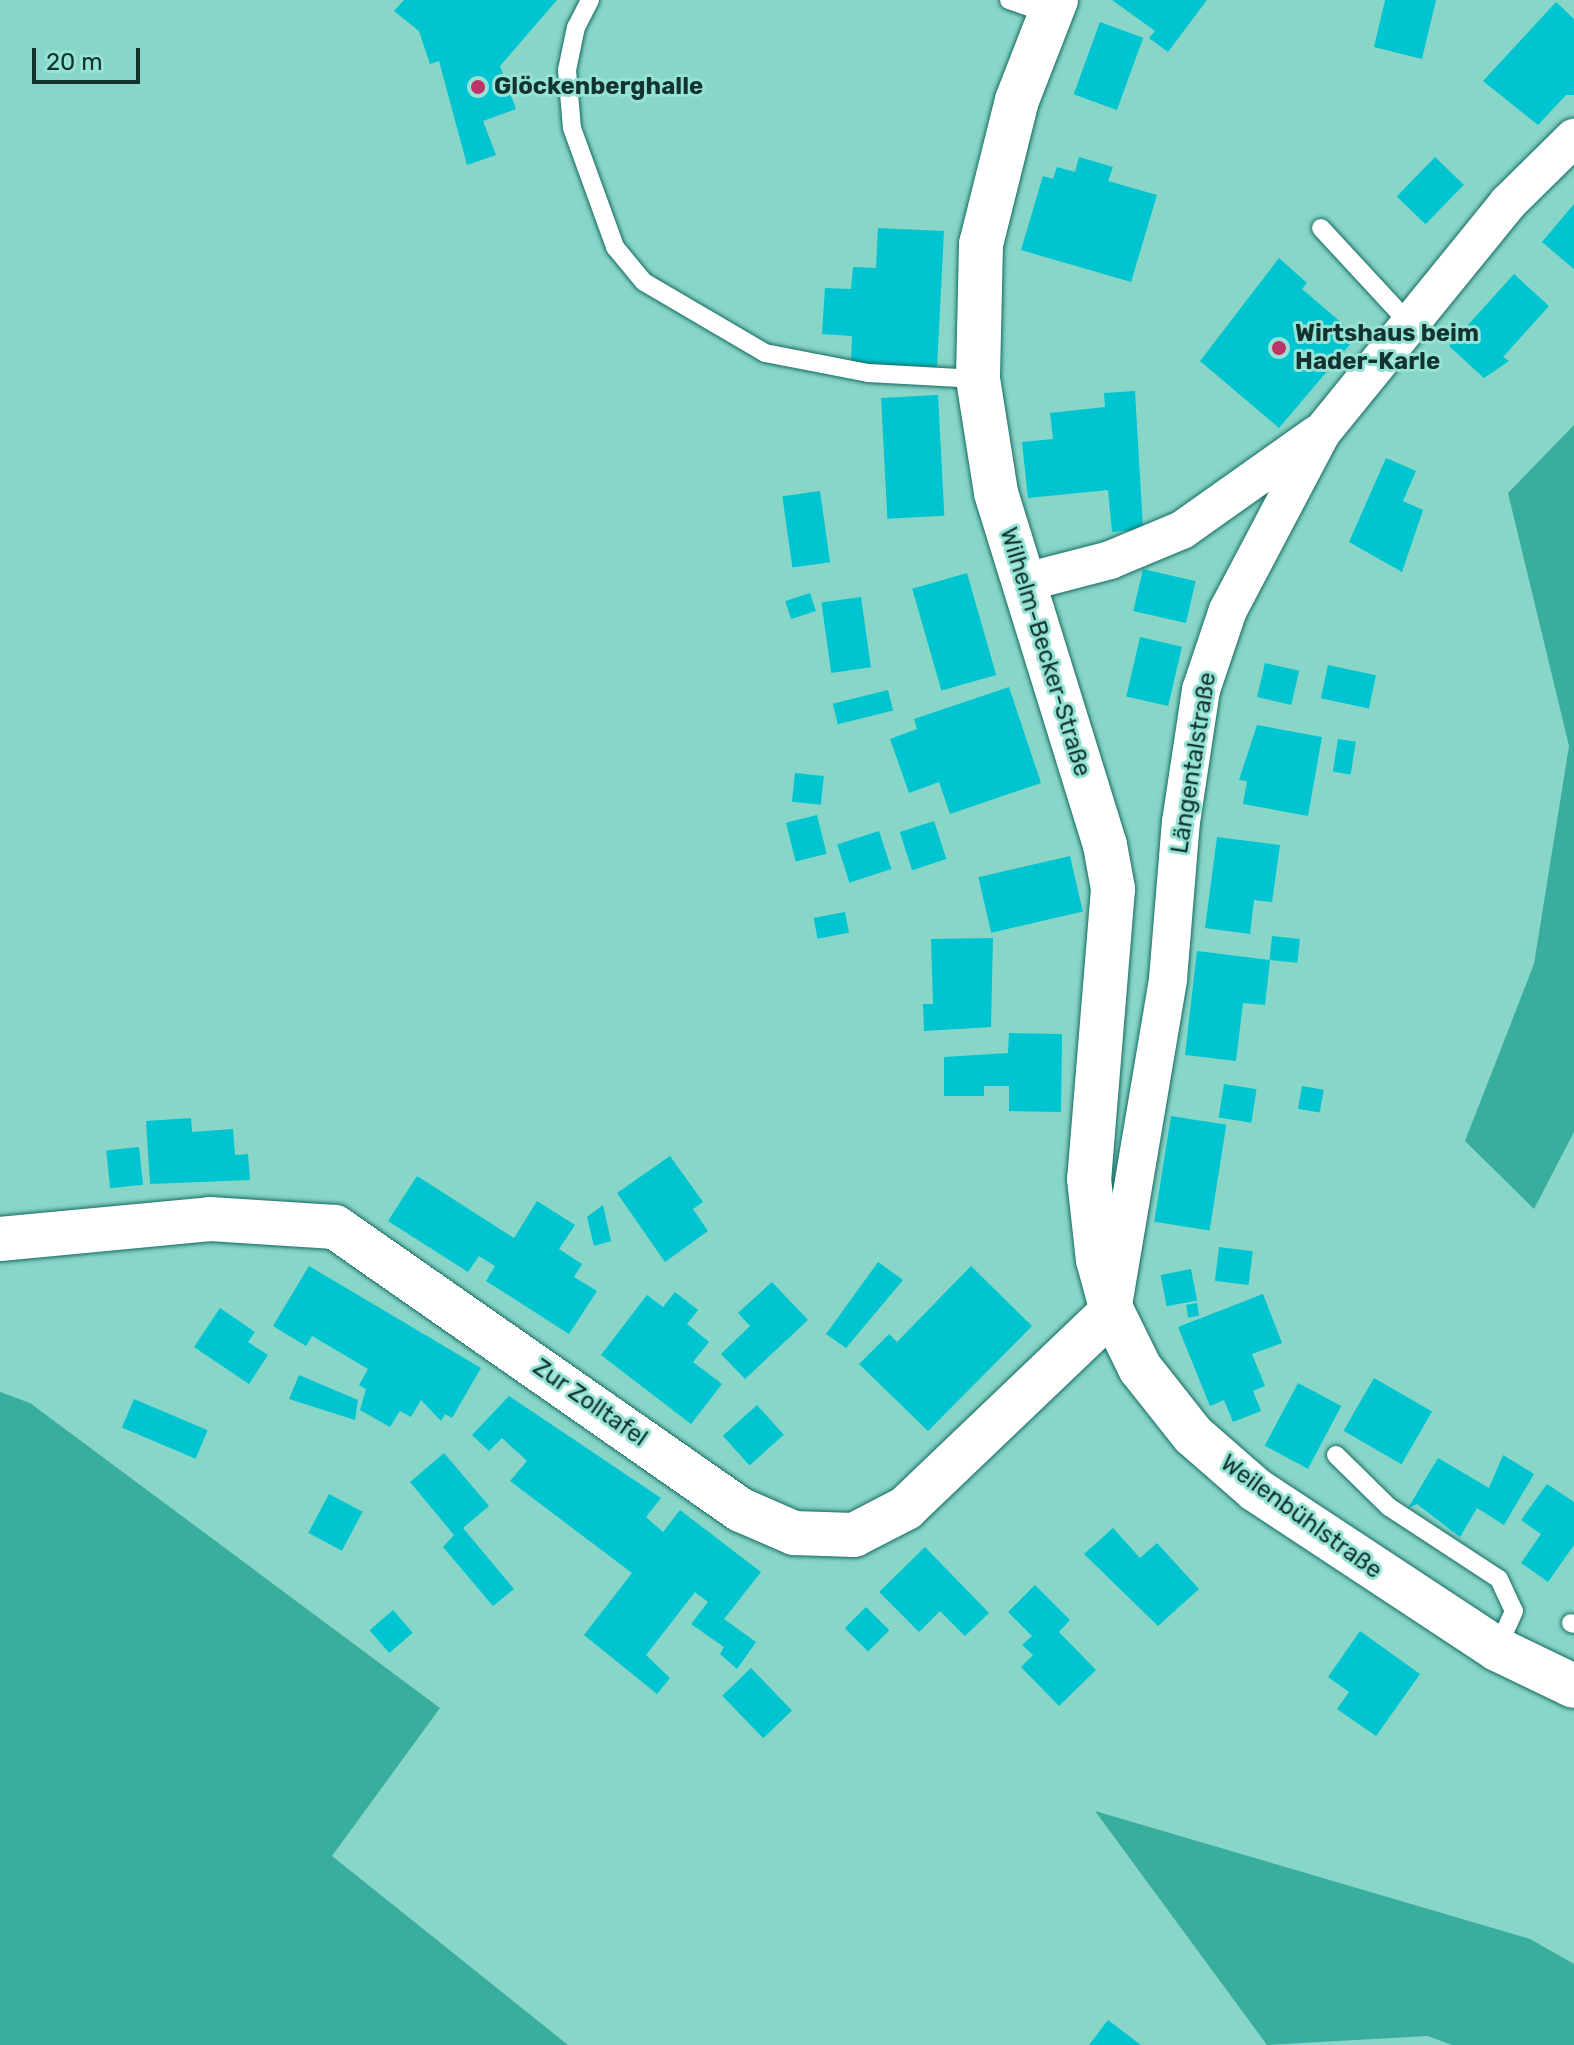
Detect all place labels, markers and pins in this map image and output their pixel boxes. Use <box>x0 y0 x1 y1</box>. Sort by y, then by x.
place label: Glöckenberghalle <box>494 73 703 101</box>
marker: Glöckenberghalle <box>469 78 487 96</box>
place label: Wirtshaus beim Hader-Karle <box>1295 320 1479 376</box>
marker: Wirtshaus beim Hader-Karle <box>1270 339 1288 357</box>

